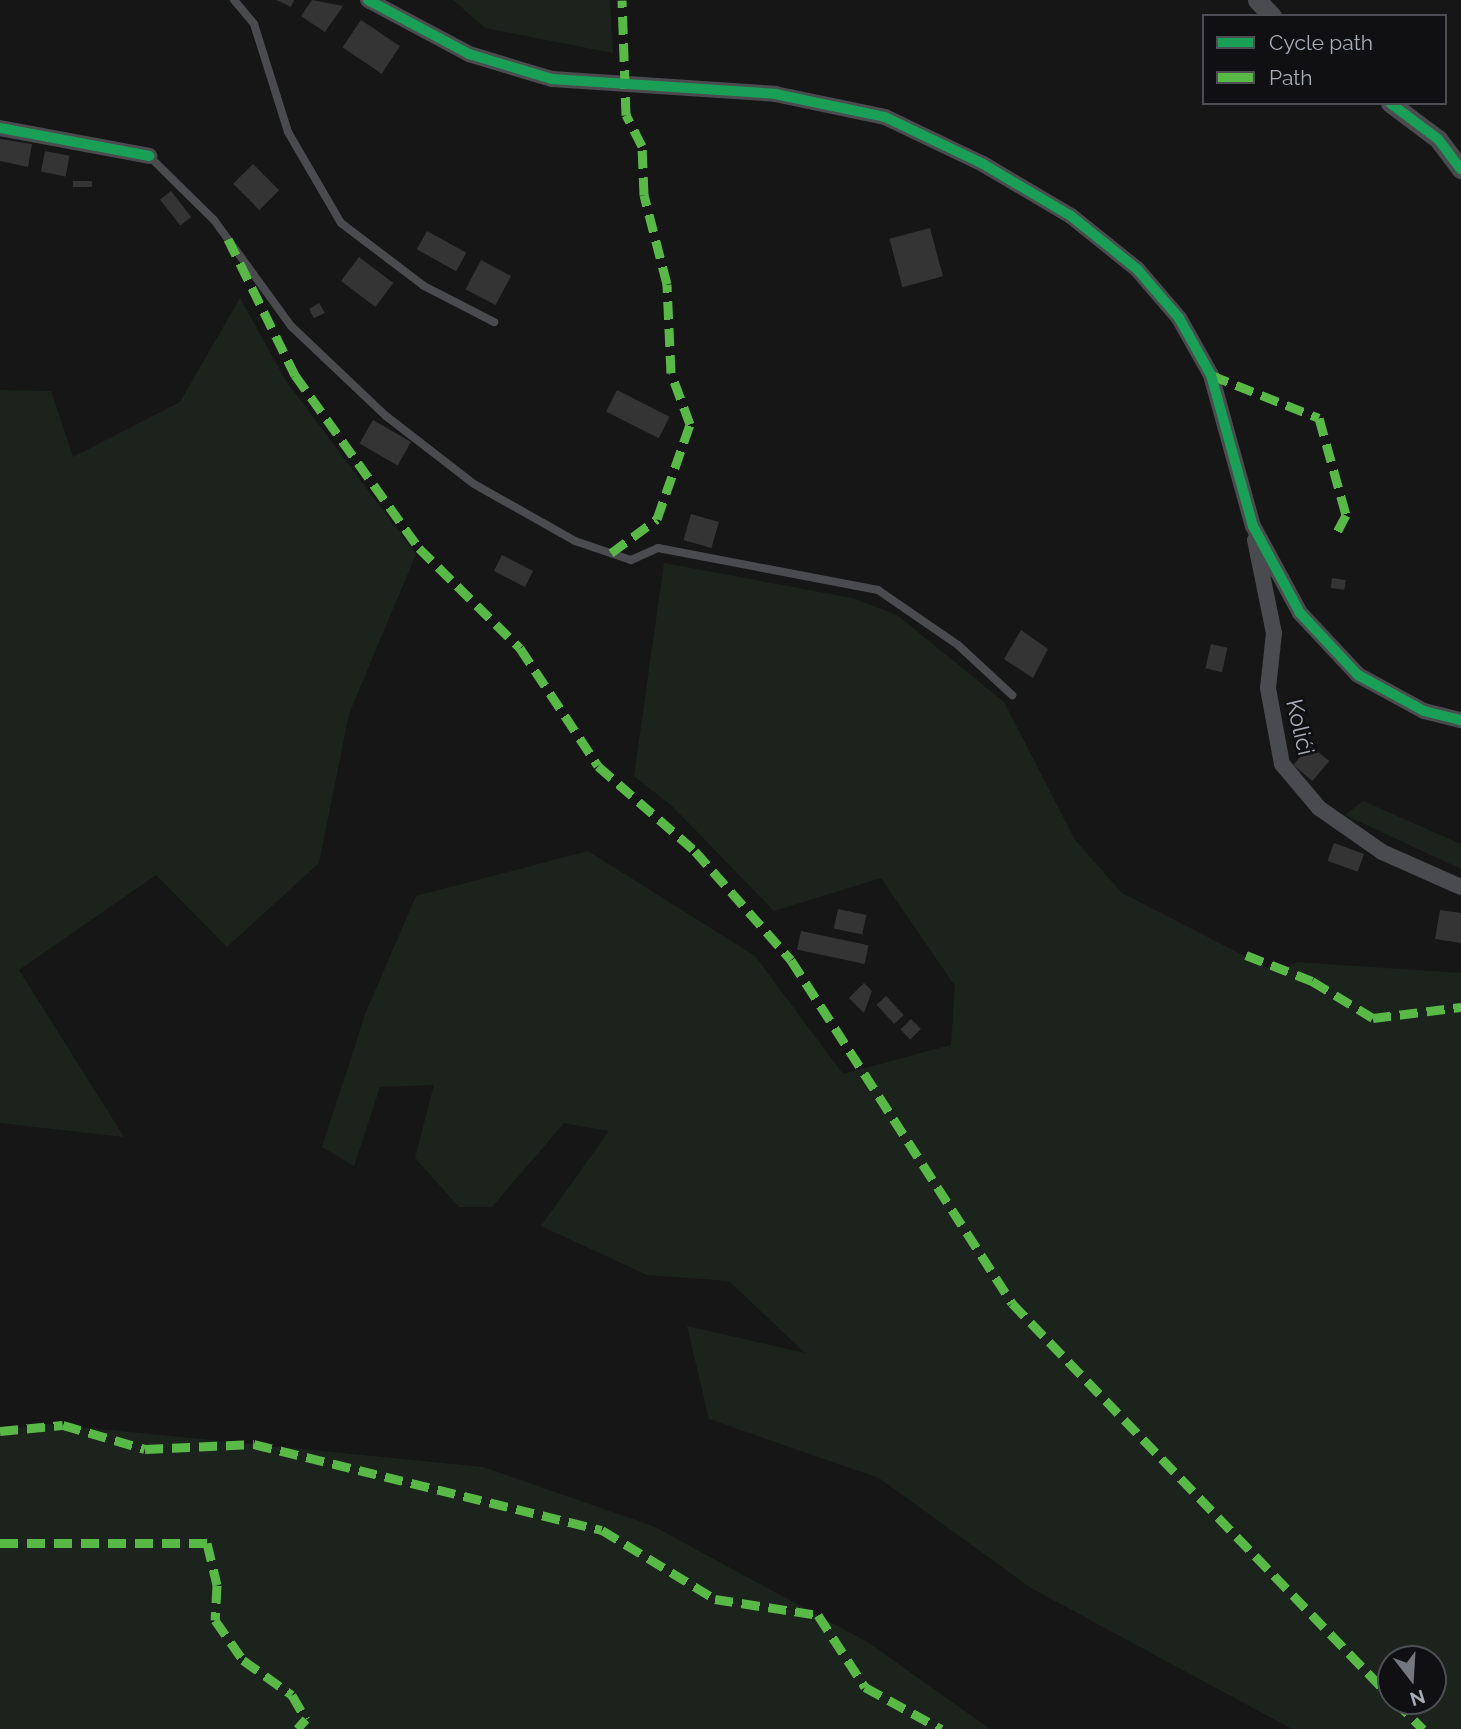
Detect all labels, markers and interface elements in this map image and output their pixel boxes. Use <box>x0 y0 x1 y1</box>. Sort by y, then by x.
legend <box>1202 14 1447 105</box>
text: Cycle path <box>1269 30 1373 55</box>
text: Path <box>1269 65 1313 90</box>
street label: Kolići <box>1280 696 1320 758</box>
north arrow <box>1377 1645 1447 1715</box>
text: N <box>1407 1686 1428 1711</box>

